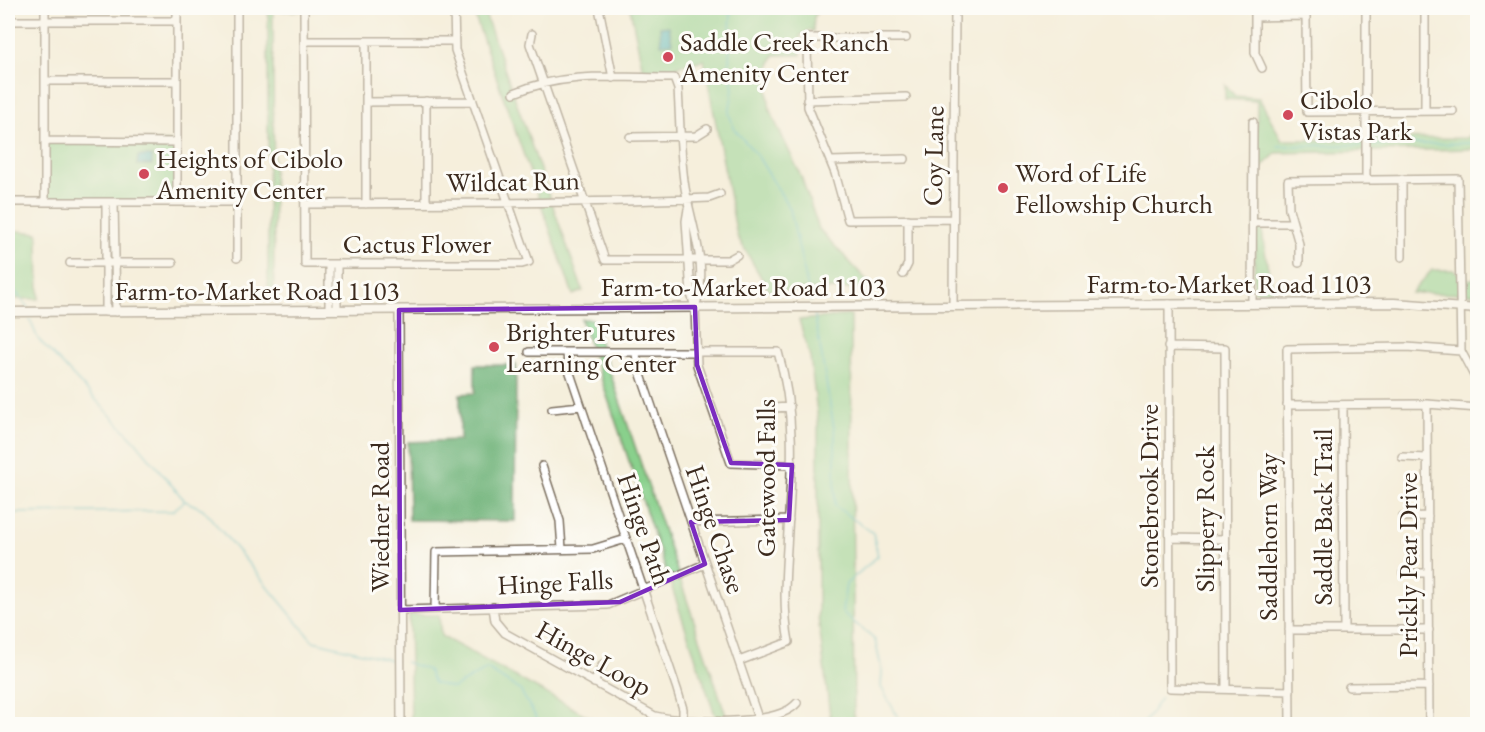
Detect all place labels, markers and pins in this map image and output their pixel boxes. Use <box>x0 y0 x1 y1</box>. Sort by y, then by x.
place label: Saddle Creek Ranch Amenity Center <box>679 24 889 90</box>
marker: Saddle Creek Ranch Amenity Center <box>661 50 675 64</box>
place label: Cibolo Vistas Park <box>1300 82 1413 148</box>
marker: Cibolo Vistas Park <box>1281 108 1295 122</box>
place label: Heights of Cibolo Amenity Center <box>155 141 343 207</box>
place label: Word of Life Fellowship Church <box>1015 155 1213 221</box>
marker: Heights of Cibolo Amenity Center <box>137 167 151 181</box>
marker: Word of Life Fellowship Church <box>996 181 1010 195</box>
place label: Brighter Futures Learning Center <box>506 314 676 380</box>
marker: Brighter Futures Learning Center <box>487 340 501 354</box>

